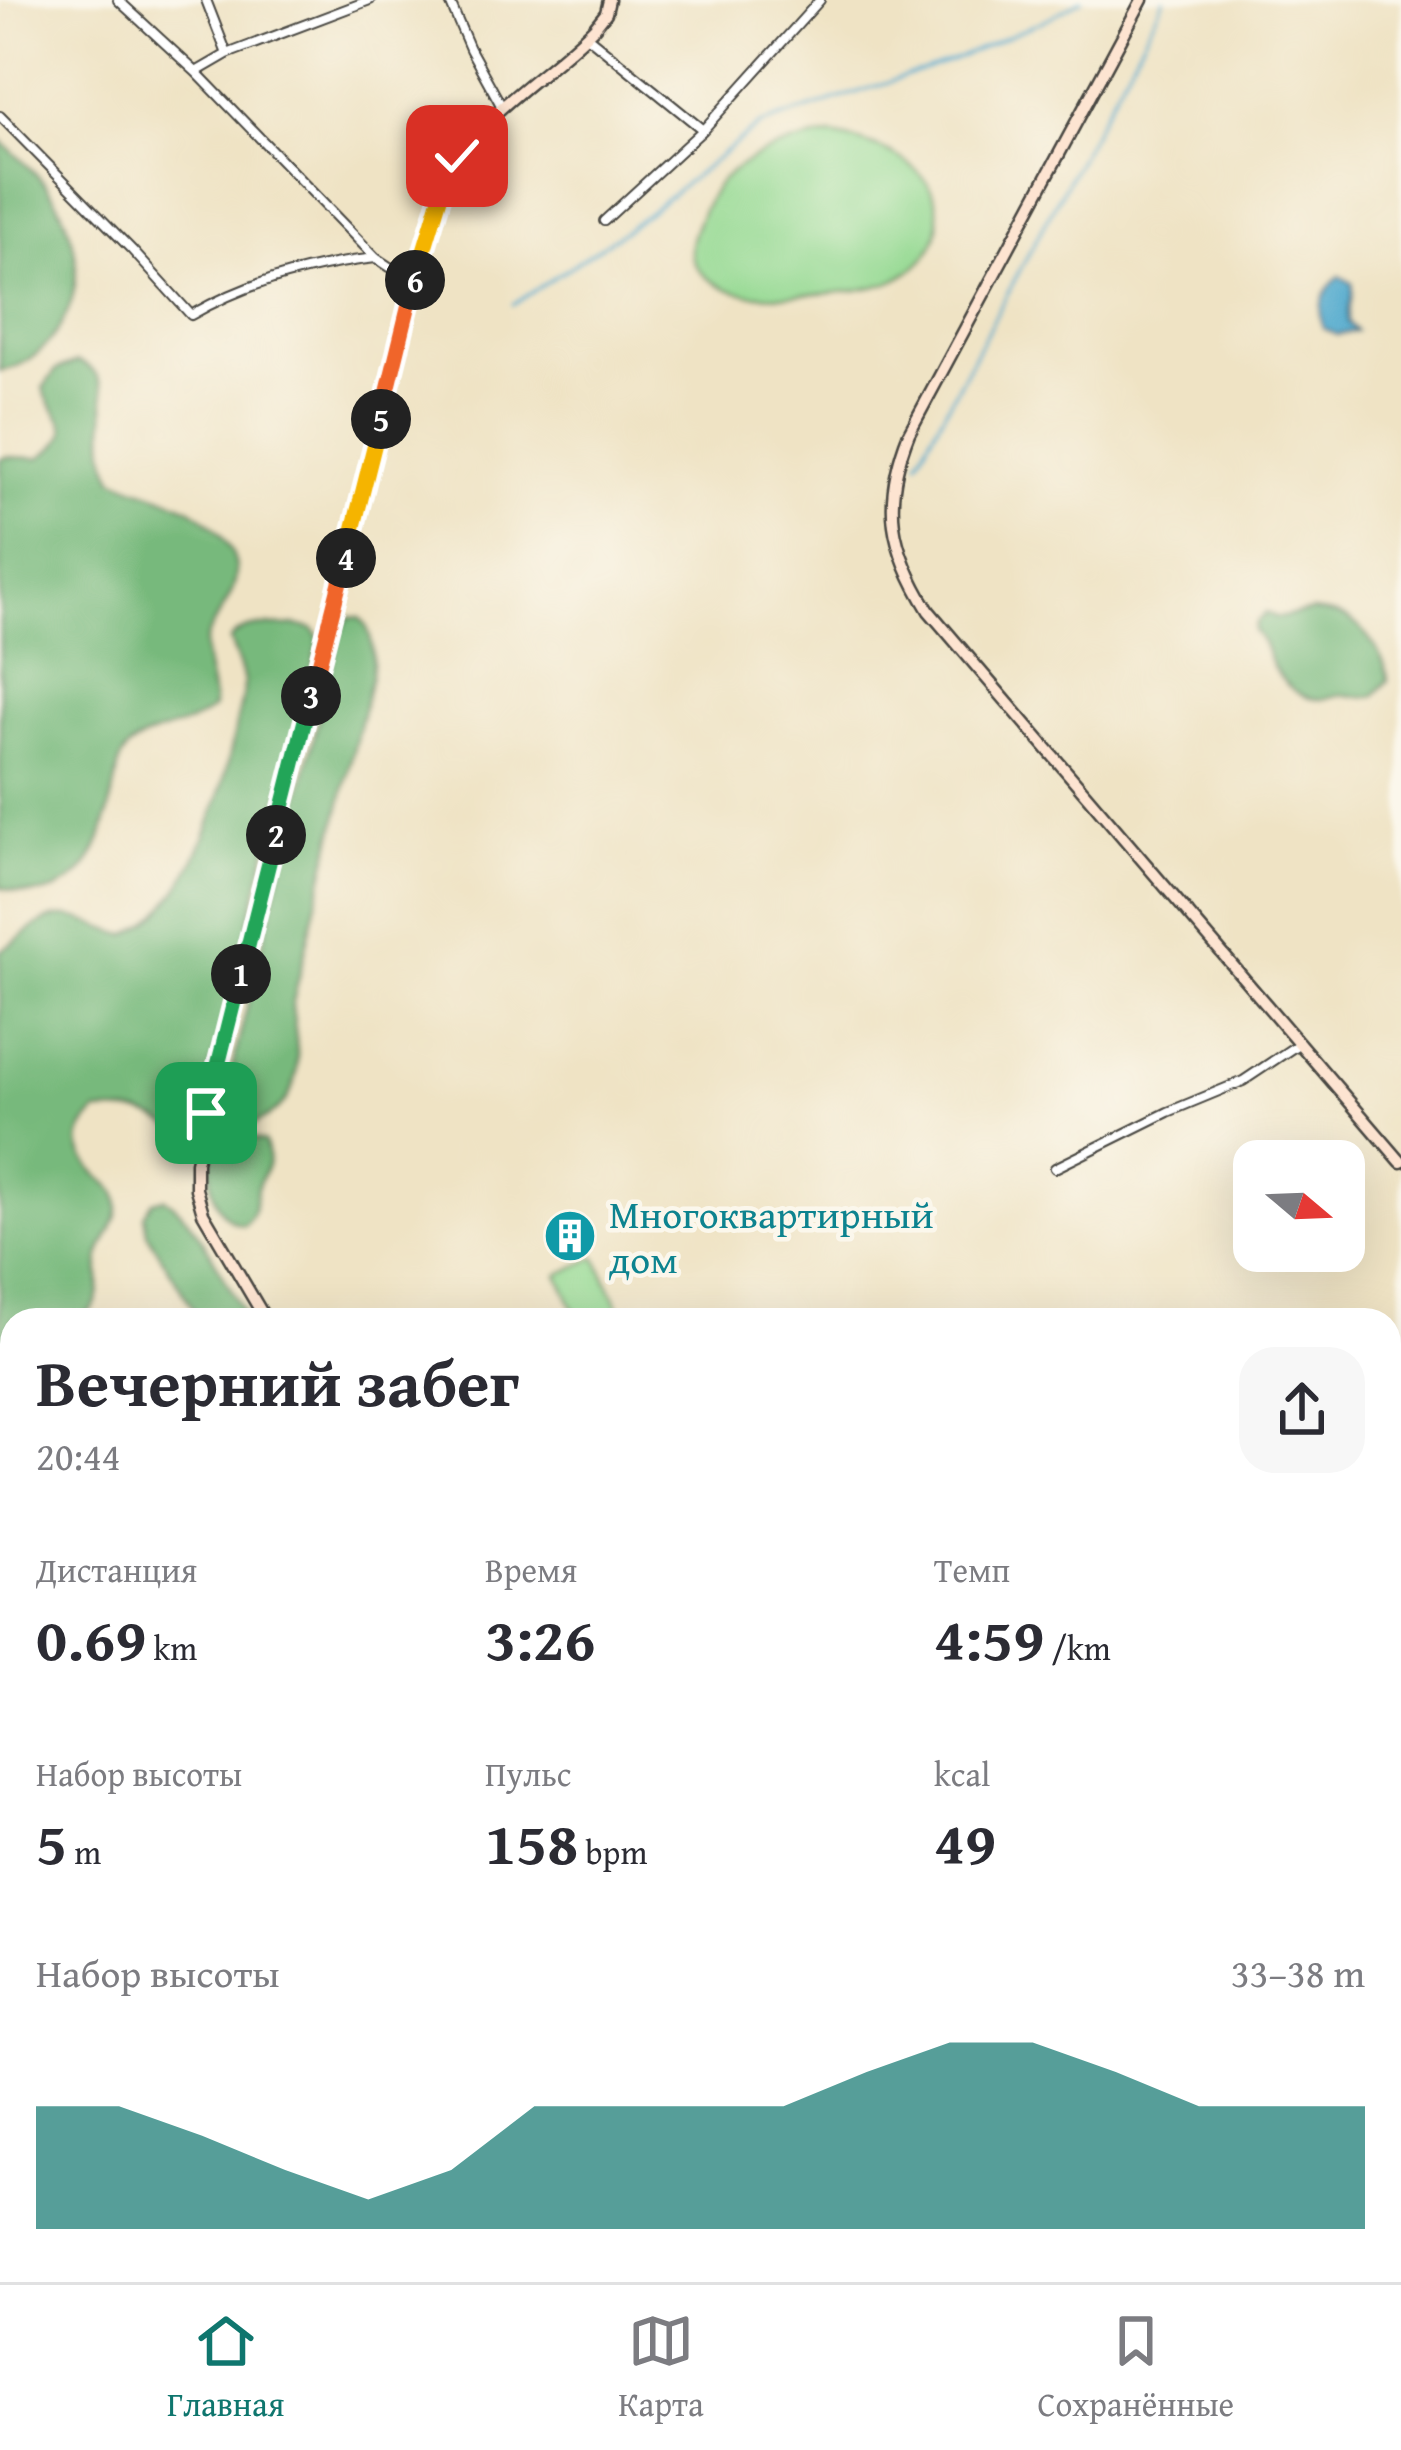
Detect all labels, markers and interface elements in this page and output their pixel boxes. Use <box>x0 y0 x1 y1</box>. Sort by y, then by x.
pin <box>406 105 508 207</box>
icon: check <box>424 123 490 189</box>
pin: 6 <box>385 250 445 310</box>
text: 6 <box>406 256 424 304</box>
pin: 5 <box>351 389 411 449</box>
text: 5 <box>372 395 390 443</box>
pin: 4 <box>316 528 376 588</box>
text: 4 <box>337 534 355 582</box>
pin: 3 <box>281 666 341 726</box>
text: 3 <box>302 672 320 720</box>
pin: 2 <box>246 805 306 865</box>
text: 2 <box>267 811 285 859</box>
pin: 1 <box>211 944 271 1004</box>
text: 1 <box>232 950 250 998</box>
pin <box>155 1062 257 1164</box>
icon: arrive <box>173 1080 239 1146</box>
north arrow <box>1233 1140 1365 1272</box>
map controls <box>1233 1140 1365 1272</box>
place label: Многоквартирный дом <box>609 1185 934 1287</box>
building icon: Многоквартирный дом <box>542 1208 598 1264</box>
text: Вечерний забег <box>36 1333 519 1430</box>
button: share <box>1239 1347 1365 1473</box>
text: 20:44 <box>36 1427 121 1484</box>
text: Дистанция <box>36 1546 197 1594</box>
text: Время <box>485 1546 577 1594</box>
text: Темп <box>934 1546 1010 1594</box>
text: 0.69 <box>36 1594 146 1682</box>
text: 3:26 <box>485 1594 595 1682</box>
text: 4:59 <box>934 1594 1044 1682</box>
text: km <box>146 1624 197 1672</box>
text: /km <box>1044 1624 1111 1672</box>
text: Набор высоты <box>36 1750 242 1798</box>
text: Пульс <box>485 1750 571 1798</box>
text: kcal <box>934 1750 990 1798</box>
text: 5 <box>36 1798 67 1886</box>
text: 158 <box>485 1798 578 1886</box>
text: 49 <box>934 1798 996 1886</box>
text: m <box>67 1828 101 1876</box>
text: bpm <box>578 1828 647 1876</box>
text: Набор высоты <box>36 1944 280 2001</box>
text: 33–38 m <box>1231 1944 1365 2001</box>
tab: Главная <box>167 2308 284 2428</box>
tab: Карта <box>618 2308 704 2428</box>
tab: Сохранённые <box>1037 2308 1234 2428</box>

